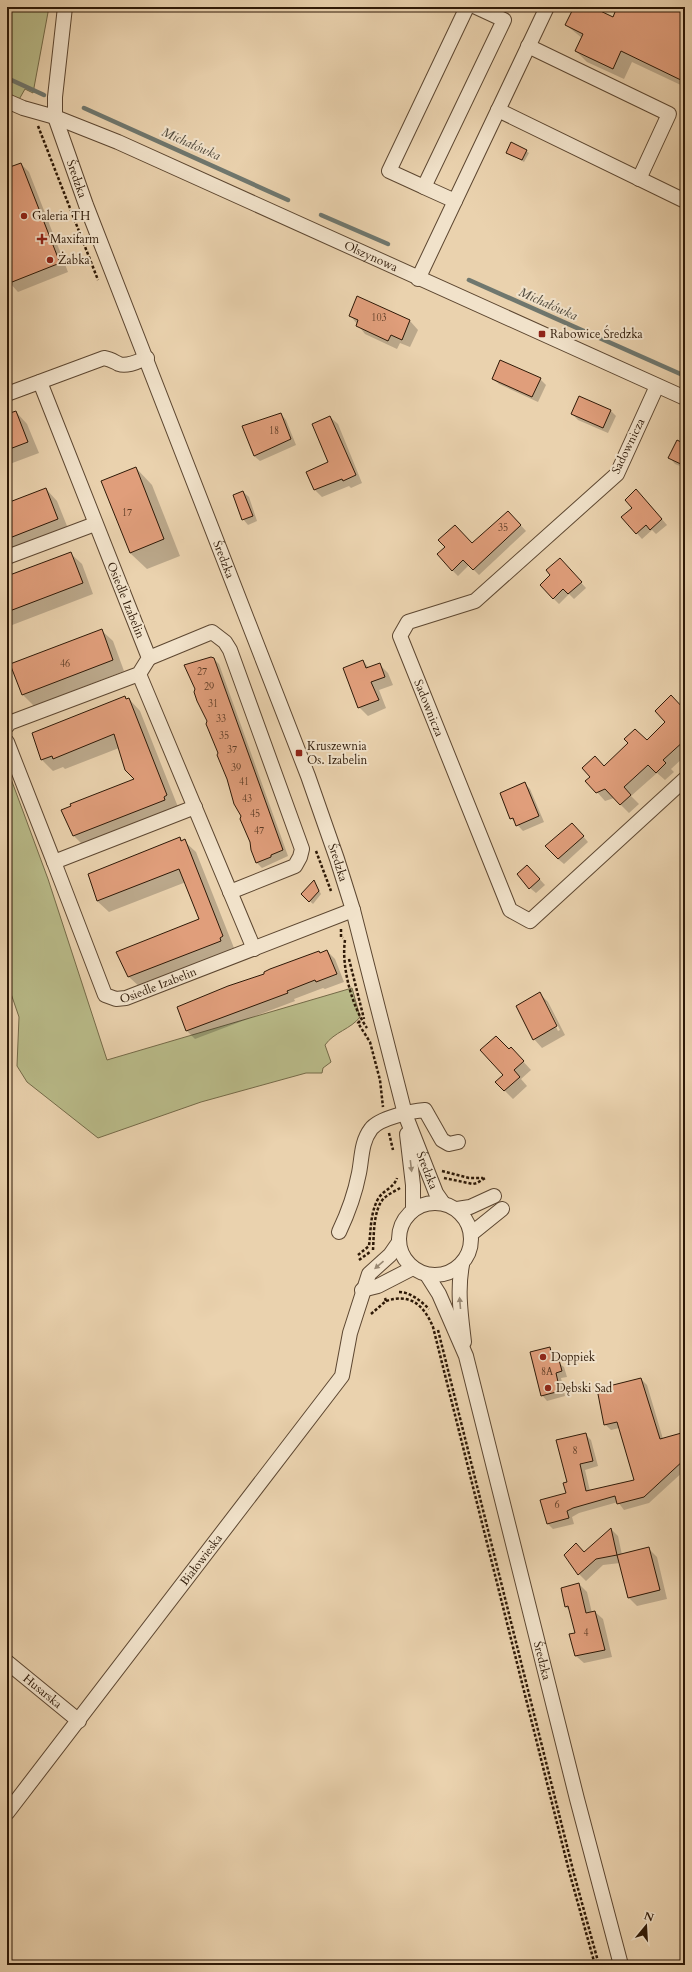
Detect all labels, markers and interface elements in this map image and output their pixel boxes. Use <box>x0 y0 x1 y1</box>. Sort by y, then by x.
water label: Michałówka <box>159 123 223 165</box>
street label: Średzka <box>63 157 91 201</box>
place label: Galeria TH <box>32 208 90 224</box>
marker: Galeria TH <box>19 211 29 221</box>
place label: Maxifarm <box>50 231 100 247</box>
marker: Maxifarm <box>37 234 47 244</box>
street label: Olszynowa <box>342 237 401 276</box>
place label: Żabka <box>58 251 91 268</box>
marker: Żabka <box>45 255 55 265</box>
water label: Michałówka <box>516 283 580 325</box>
house number: 103 <box>371 311 387 325</box>
place label: Rabowice Średzka <box>550 325 644 342</box>
marker: Rabowice Średzka <box>537 329 547 339</box>
street label: Sadownicza <box>608 415 649 476</box>
house number: 18 <box>269 424 279 438</box>
house number: 17 <box>122 506 132 520</box>
house number: 35 <box>498 521 508 535</box>
street label: Średzka <box>209 538 239 581</box>
street label: Osiedle Izabelin <box>103 559 149 641</box>
house number: 46 <box>60 657 70 671</box>
house number: 27 <box>197 665 207 679</box>
street label: Sadownicza <box>410 677 448 739</box>
house number: 29 <box>204 680 214 694</box>
house number: 31 <box>208 697 218 711</box>
house number: 33 <box>216 712 226 726</box>
house number: 35 <box>219 729 229 743</box>
place label: Kruszewnia Os. Izabelin <box>307 738 368 768</box>
house number: 37 <box>227 743 237 757</box>
marker: Kruszewnia Os. Izabelin <box>294 748 304 758</box>
house number: 39 <box>231 761 241 775</box>
house number: 41 <box>239 775 249 789</box>
house number: 43 <box>242 792 252 806</box>
house number: 45 <box>250 807 260 821</box>
house number: 47 <box>254 824 264 838</box>
street label: Średzka <box>324 841 352 884</box>
street label: Osiedle Izabelin <box>119 963 199 1007</box>
street label: Średzka <box>413 1149 442 1192</box>
one-way arrow <box>408 1160 414 1172</box>
one-way arrow <box>373 1261 384 1270</box>
one-way arrow <box>456 1297 463 1310</box>
place label: Doppiek <box>551 1349 596 1365</box>
marker: Doppiek <box>538 1352 548 1362</box>
house number: 8A <box>541 1365 554 1379</box>
place label: Dębski Sad <box>556 1380 613 1396</box>
marker: Dębski Sad <box>543 1383 553 1393</box>
house number: 8 <box>572 1444 578 1458</box>
house number: 6 <box>554 1498 560 1512</box>
street label: Białowieska <box>176 1530 226 1589</box>
house number: 4 <box>583 1626 589 1640</box>
street label: Średzka <box>530 1639 555 1682</box>
street label: Husarska <box>20 1670 66 1712</box>
north arrow <box>626 1906 666 1946</box>
text: N <box>642 1908 656 1926</box>

